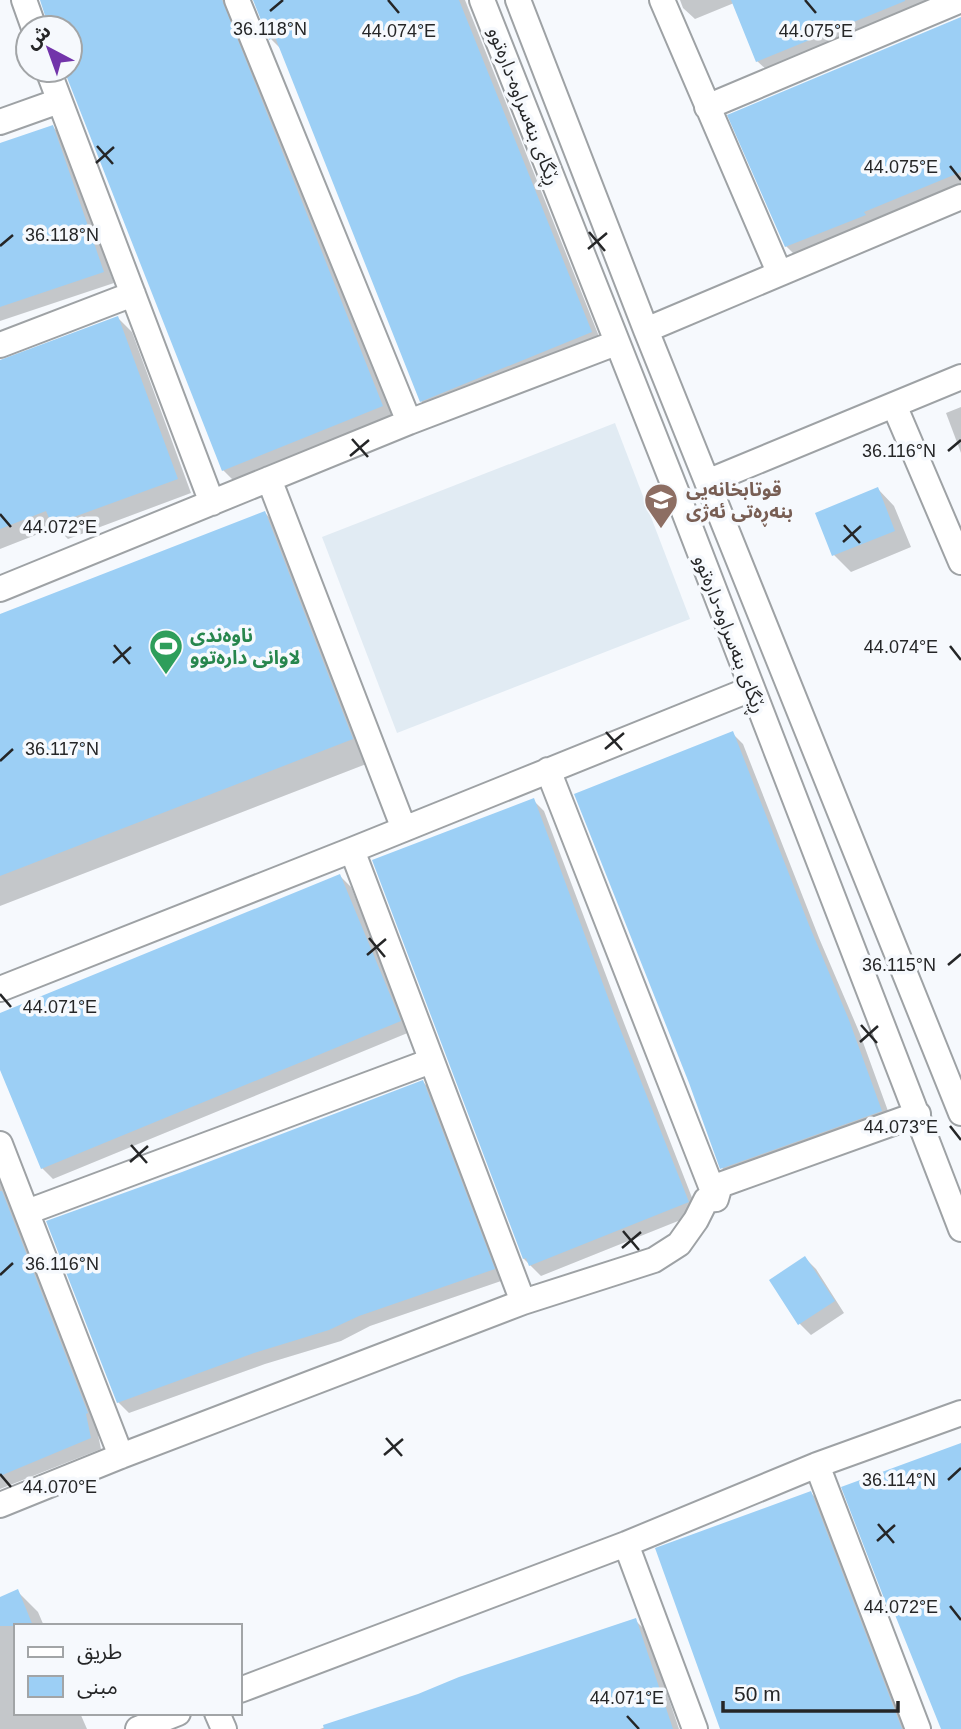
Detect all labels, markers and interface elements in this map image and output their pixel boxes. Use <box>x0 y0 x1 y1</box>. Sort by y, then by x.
north arrow <box>14 14 84 84</box>
text: 36.118°N <box>233 19 307 39</box>
text: ش <box>21 20 55 53</box>
text: 44.074°E <box>362 21 436 41</box>
text: 44.075°E <box>779 21 853 41</box>
street label: ڕێگای بنەسراوە-دارەتوو <box>479 24 564 190</box>
text: 44.075°E <box>864 157 938 177</box>
text: 36.118°N <box>25 225 99 245</box>
text: 36.116°N <box>862 441 936 461</box>
place label: قوتابخانەیی بنەڕەتی ئەژی <box>686 479 793 527</box>
school or university icon: قوتابخانەیی بنەڕەتی ئەژی <box>642 481 680 530</box>
text: 44.072°E <box>23 517 97 537</box>
street label: ڕێگای بنەسراوە-دارەتوو <box>685 552 770 718</box>
place label: ناوەندی لاوانی دارەتوو <box>190 625 300 669</box>
sports icon: ناوەندی لاوانی دارەتوو <box>147 627 185 676</box>
text: 44.074°E <box>864 637 938 657</box>
text: 36.117°N <box>25 739 99 759</box>
text: 36.115°N <box>862 955 936 975</box>
text: 44.071°E <box>23 997 97 1017</box>
text: 44.073°E <box>864 1117 938 1137</box>
text: 36.116°N <box>25 1254 99 1274</box>
text: 36.114°N <box>862 1470 936 1490</box>
text: 44.070°E <box>23 1477 97 1497</box>
text: 44.072°E <box>864 1597 938 1617</box>
legend <box>14 1624 242 1715</box>
text: طريق <box>77 1640 122 1665</box>
scale bar <box>723 1670 898 1714</box>
text: مبنى <box>77 1675 118 1699</box>
text: 50 m <box>734 1682 781 1705</box>
text: 44.071°E <box>590 1688 664 1708</box>

